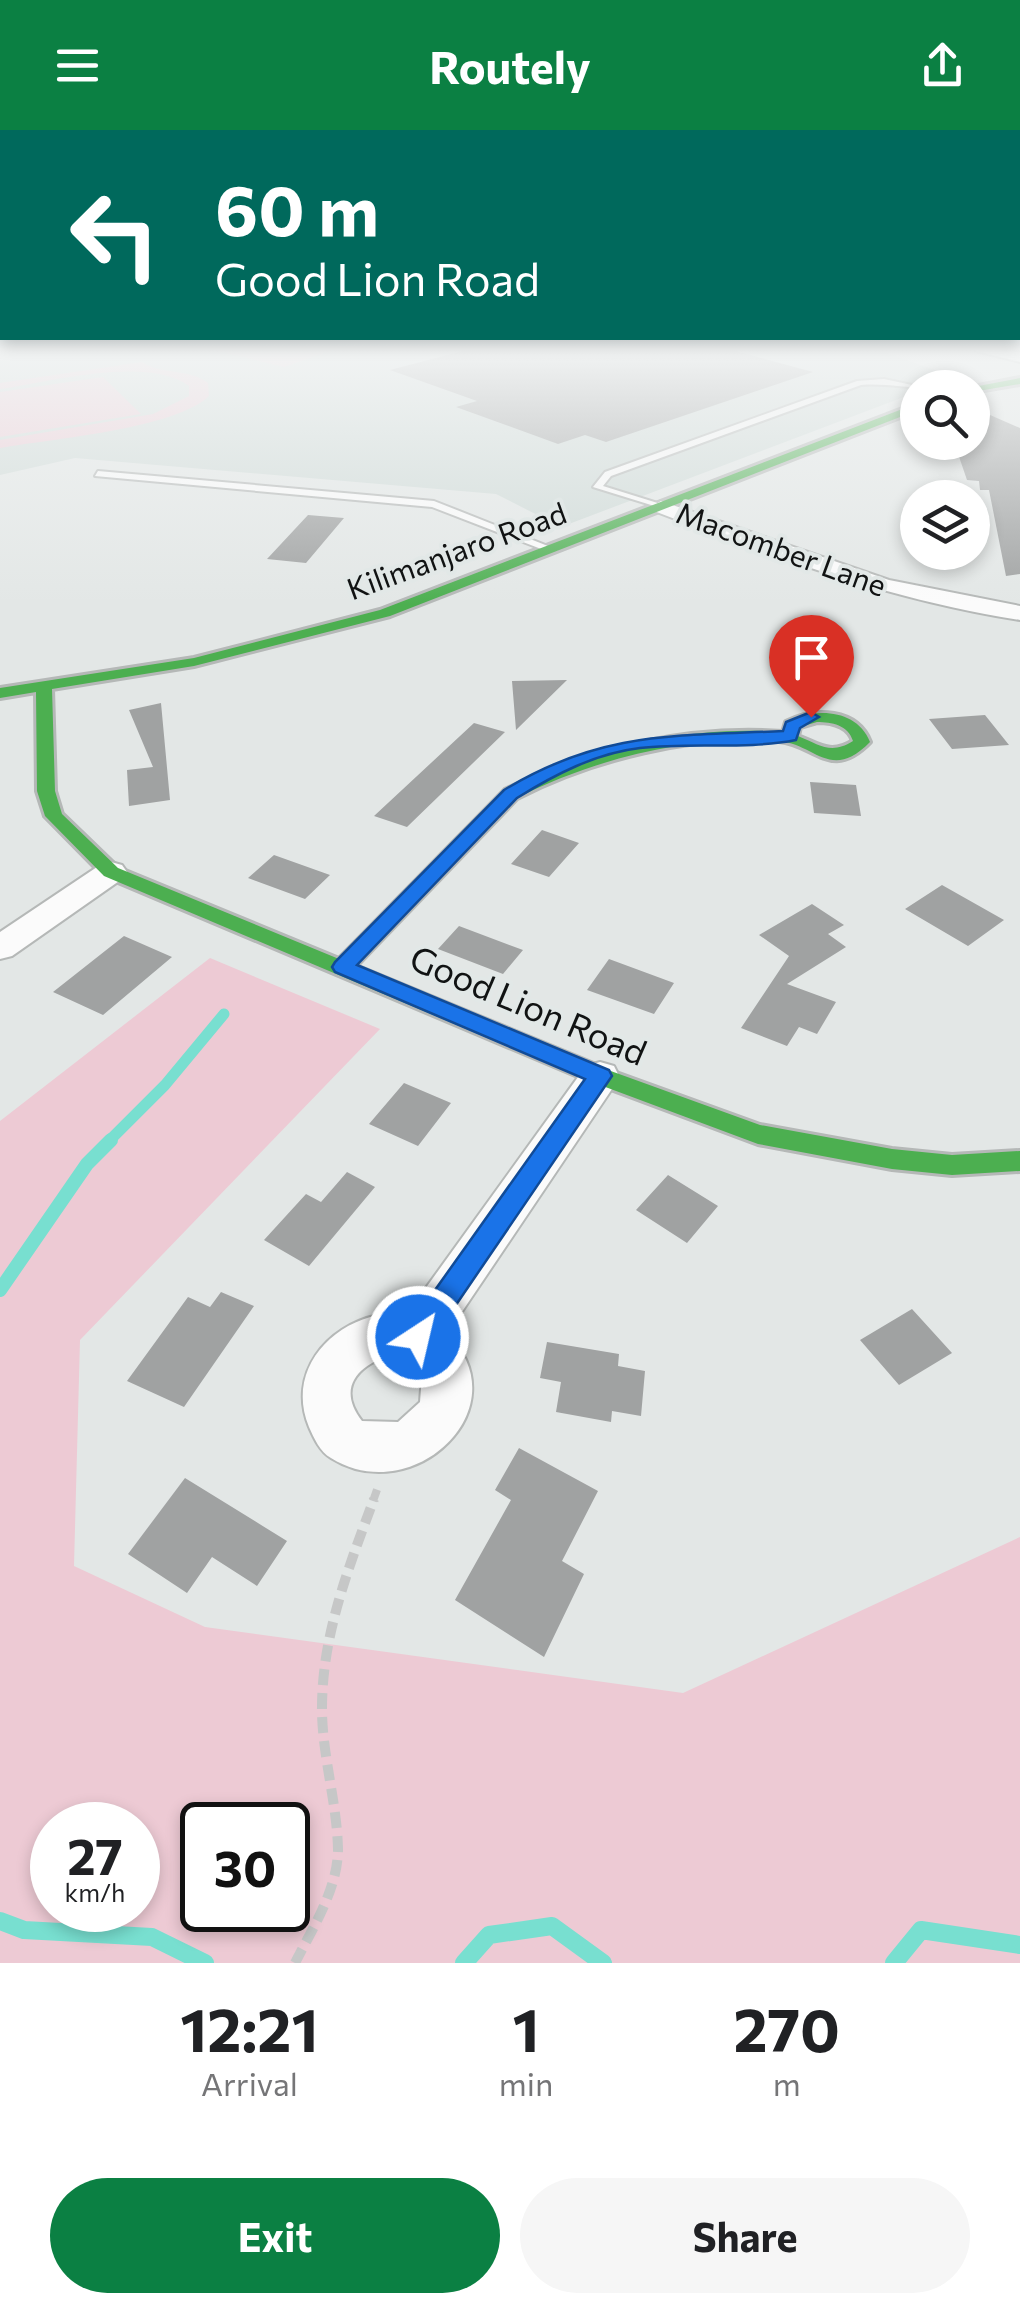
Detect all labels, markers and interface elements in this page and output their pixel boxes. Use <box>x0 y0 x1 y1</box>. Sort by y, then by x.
icon: menu <box>50 38 105 93</box>
text: Routely <box>429 38 591 93</box>
icon: share <box>915 38 970 93</box>
text: 60 m <box>215 165 379 250</box>
icon: left <box>50 170 180 300</box>
text: Good Lion Road <box>215 250 540 305</box>
map controls <box>900 370 990 570</box>
button: search <box>900 370 990 460</box>
button: layers <box>900 480 990 570</box>
street label: Kilimanjaro Road <box>341 493 571 606</box>
street label: Macomber Lane <box>672 493 892 603</box>
pin <box>769 615 854 718</box>
icon: arrive <box>784 630 839 685</box>
street label: Good Lion Road <box>404 935 654 1073</box>
position arrow <box>366 1285 470 1389</box>
speed limit sign: 30 <box>180 1802 310 1932</box>
text: 27 <box>67 1824 123 1885</box>
text: km/h <box>65 1877 125 1907</box>
text: 12:21 <box>180 1991 319 2064</box>
text: 1 <box>513 1991 540 2064</box>
text: 270 <box>734 1991 840 2064</box>
text: Arrival <box>201 2063 298 2103</box>
text: min <box>499 2063 553 2103</box>
text: m <box>773 2063 801 2103</box>
button: Exit <box>50 2178 500 2293</box>
button: Share <box>520 2178 970 2293</box>

